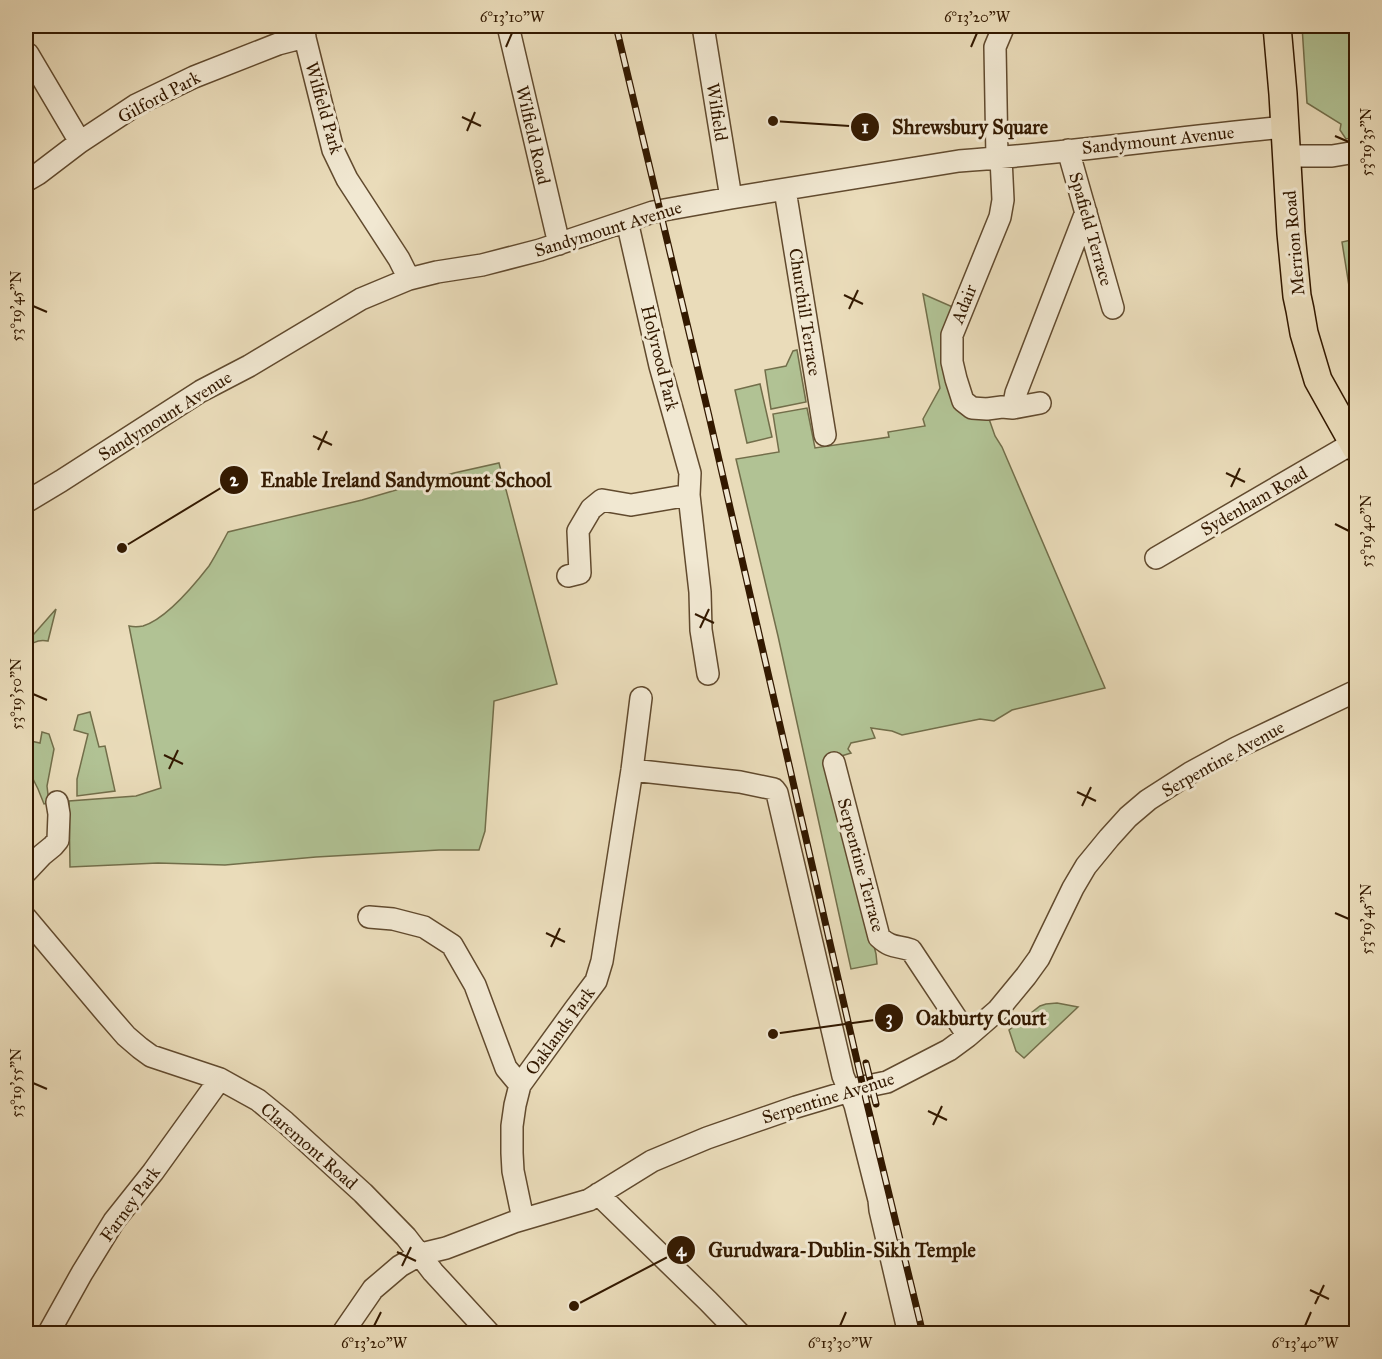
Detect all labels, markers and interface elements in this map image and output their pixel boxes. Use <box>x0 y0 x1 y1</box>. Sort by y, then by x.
text: 6°13'10"W <box>480 8 545 26</box>
text: 6°13'20"W <box>944 8 1011 26</box>
street label: Wilfield Park <box>300 59 348 157</box>
street label: Gilford Park <box>114 66 205 128</box>
street label: Wilfield <box>702 81 732 143</box>
street label: Wilfield Road <box>511 83 555 187</box>
text: 53°19'35"N <box>1357 107 1375 176</box>
callout: Shrewsbury Square <box>850 108 1060 146</box>
text: Shrewsbury Square <box>892 115 1049 140</box>
text: 1 <box>861 116 869 138</box>
street label: Sandymount Avenue <box>1081 121 1235 159</box>
street label: Spafield Terrace <box>1064 170 1118 288</box>
street label: Merrion Road <box>1278 190 1310 296</box>
street label: Sandymount Avenue <box>532 196 684 262</box>
street label: Churchill Terrace <box>784 246 826 378</box>
text: 53°19'45"N <box>7 270 25 342</box>
street label: Adair <box>946 281 982 328</box>
street label: Holyrood Park <box>636 303 684 414</box>
street label: Sandymount Avenue <box>94 366 236 466</box>
callout: Enable Ireland Sandymount School <box>219 461 564 499</box>
street label: Sydenham Road <box>1197 462 1311 540</box>
text: Enable Ireland Sandymount School <box>260 468 552 493</box>
text: 2 <box>230 469 240 491</box>
text: 53°19'40"N <box>1357 494 1375 567</box>
text: 53°19'50"N <box>7 658 25 730</box>
street label: Serpentine Avenue <box>1158 716 1288 802</box>
street label: Serpentine Terrace <box>833 796 889 934</box>
text: 53°19'45"N <box>1357 883 1375 955</box>
street label: Oaklands Park <box>521 982 600 1080</box>
callout: Oakburty Court <box>874 999 1058 1037</box>
text: Oakburty Court <box>916 1006 1047 1031</box>
text: 3 <box>885 1007 893 1030</box>
text: 53°19'55"N <box>7 1048 25 1118</box>
street label: Serpentine Avenue <box>759 1067 897 1129</box>
street label: Claremont Road <box>256 1098 362 1194</box>
street label: Farney Park <box>95 1162 165 1246</box>
callout: Gurudwara-Dublin-Sikh Temple <box>666 1231 988 1269</box>
text: Gurudwara-Dublin-Sikh Temple <box>708 1238 976 1263</box>
text: 4 <box>676 1239 687 1262</box>
text: 6°13'20"W <box>341 1334 408 1352</box>
text: 6°13'30"W <box>808 1334 873 1352</box>
text: 6°13'40"W <box>1271 1334 1339 1352</box>

